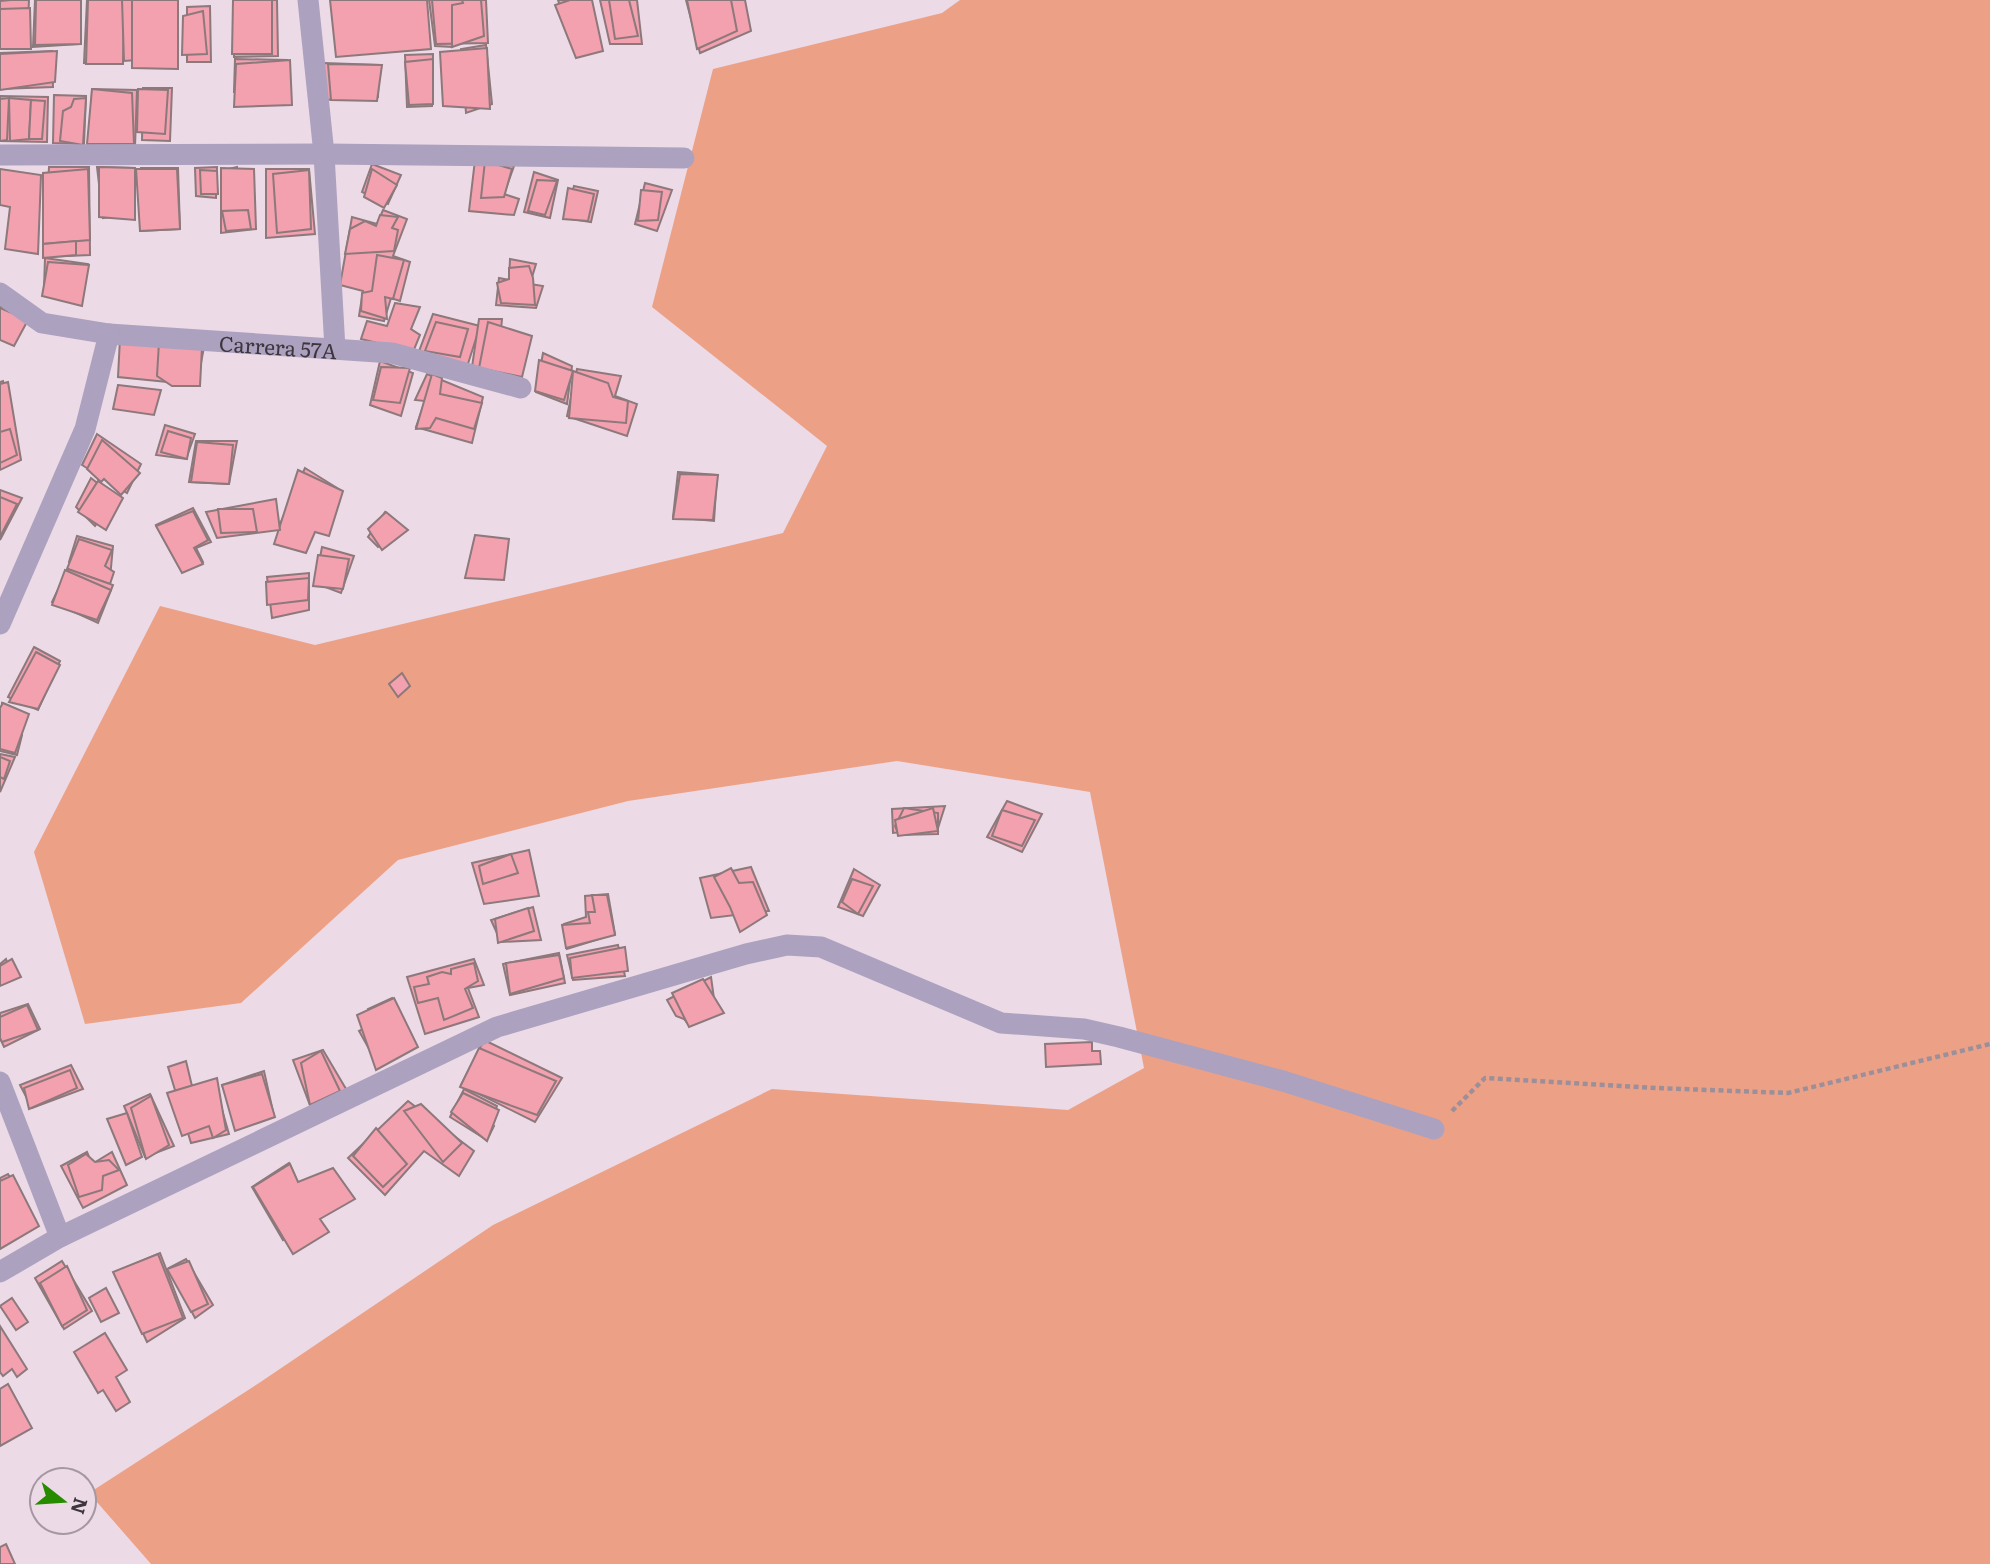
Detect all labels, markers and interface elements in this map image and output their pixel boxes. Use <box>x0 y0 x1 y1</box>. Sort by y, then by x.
street label: Carrera 57A <box>218 326 339 365</box>
north arrow <box>28 1466 98 1536</box>
text: N <box>64 1495 96 1518</box>

